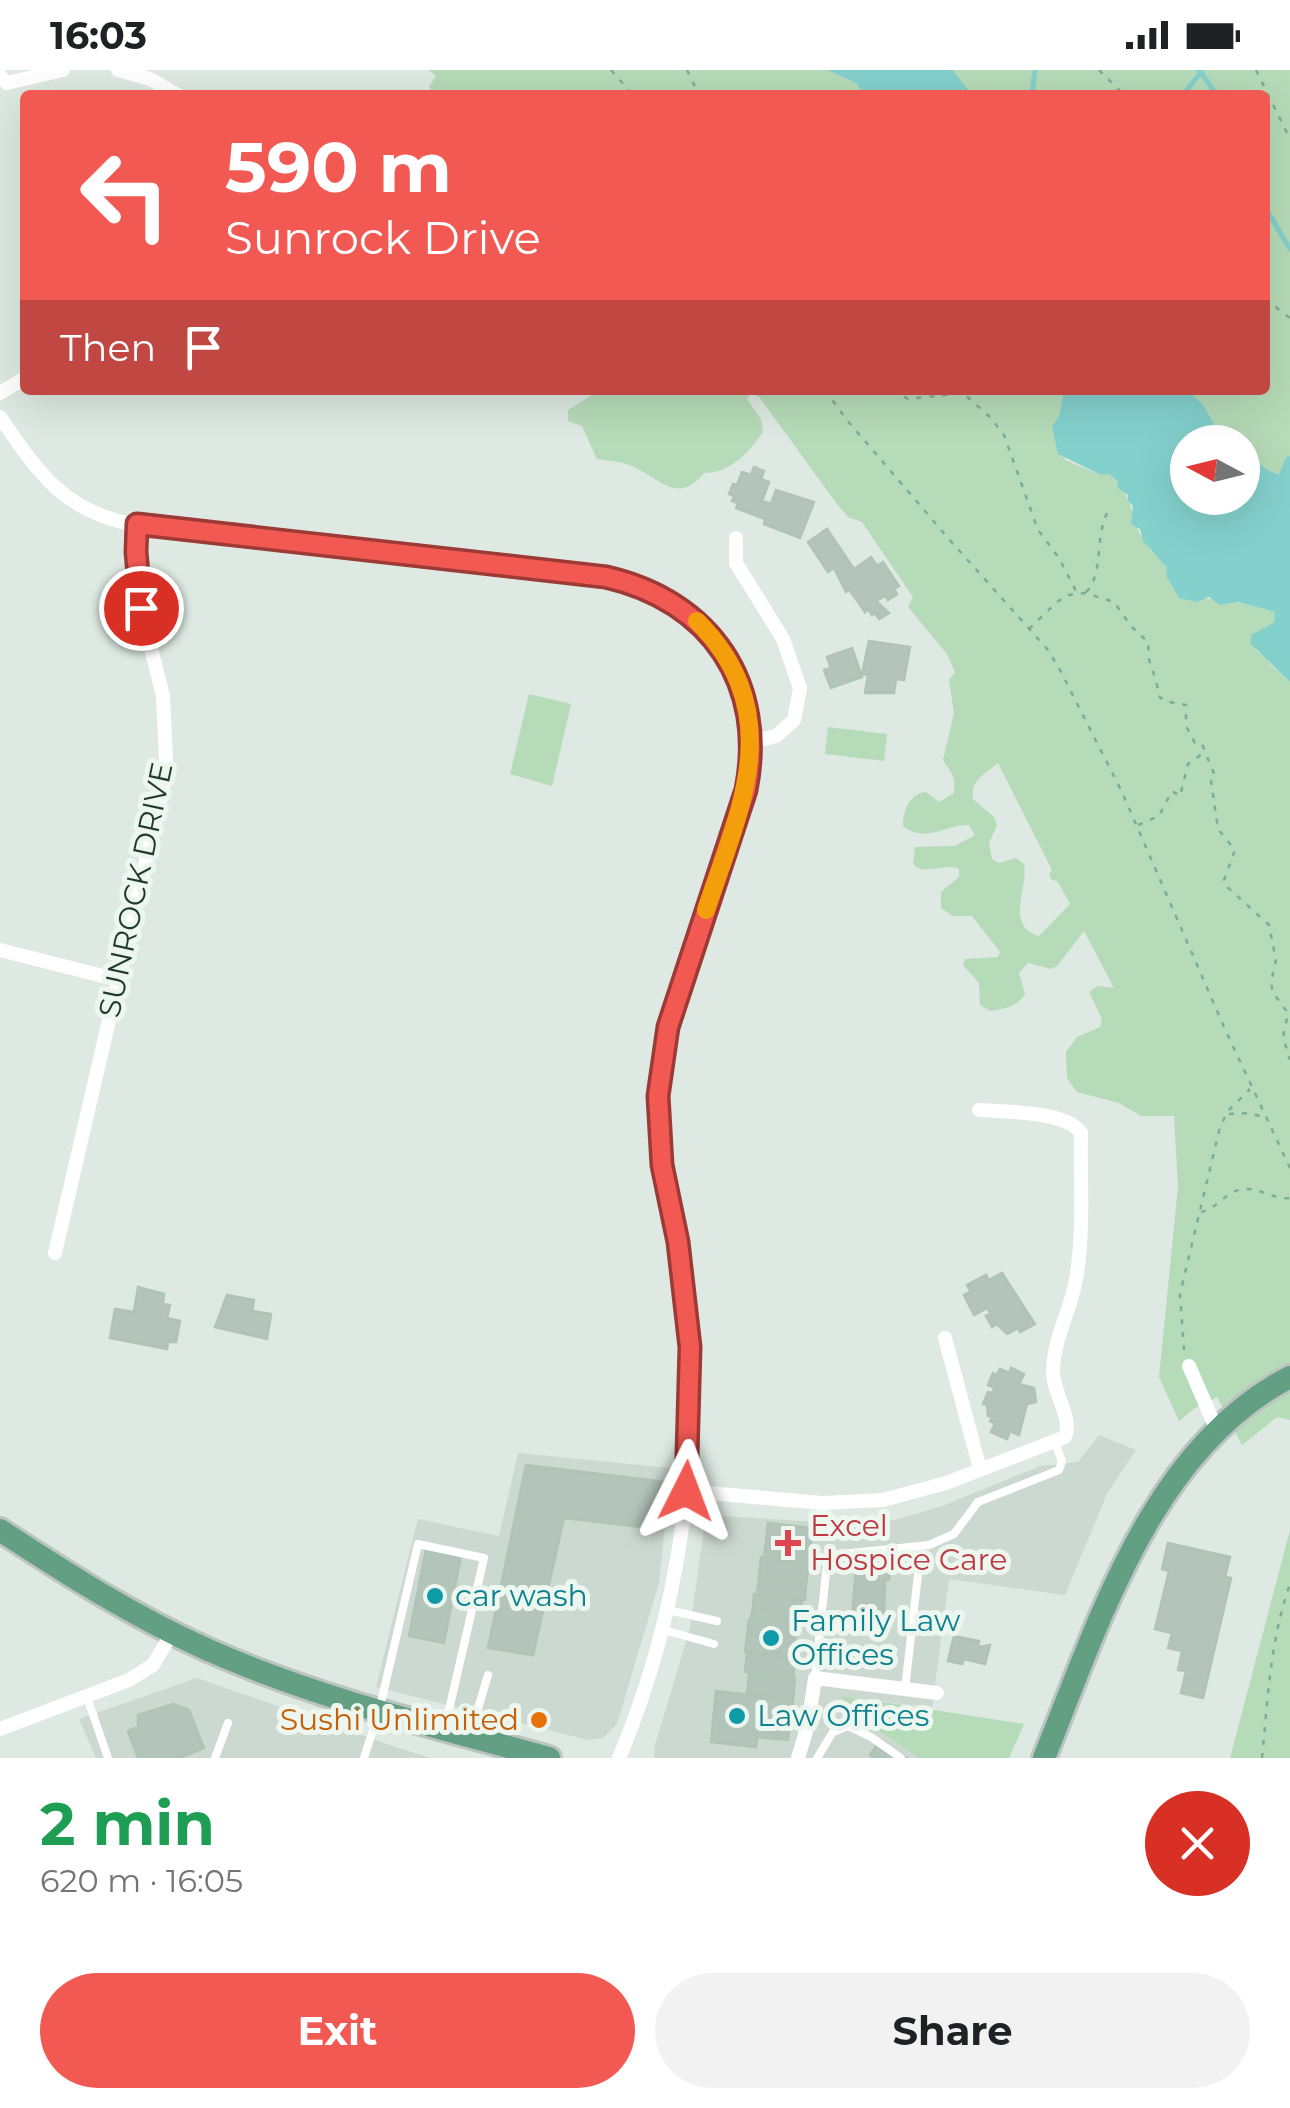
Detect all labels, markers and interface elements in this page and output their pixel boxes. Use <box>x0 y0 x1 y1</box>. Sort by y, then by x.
text: 16:03 <box>50 12 147 59</box>
text: 590 m <box>225 124 452 210</box>
icon: left <box>60 130 190 260</box>
text: Sunrock Drive <box>225 210 541 265</box>
icon: arrive <box>176 320 231 375</box>
text: Then <box>60 324 156 371</box>
north arrow <box>1170 425 1260 515</box>
map controls <box>1170 425 1260 515</box>
pin <box>99 566 184 651</box>
icon: arrive <box>114 581 169 636</box>
street label: SUNROCK DRIVE <box>90 759 181 1021</box>
position arrow <box>634 1439 738 1543</box>
place label: Excel Hospice Care <box>810 1507 1007 1578</box>
marker: Excel Hospice Care <box>775 1530 801 1556</box>
place label: car wash <box>455 1577 588 1614</box>
marker: car wash <box>424 1585 446 1607</box>
place label: Family Law Offices <box>791 1602 961 1673</box>
marker: Family Law Offices <box>760 1627 782 1649</box>
place label: Law Offices <box>757 1697 929 1734</box>
place label: Sushi Unlimited <box>280 1701 519 1738</box>
marker: Law Offices <box>726 1705 748 1727</box>
marker: Sushi Unlimited <box>528 1709 550 1731</box>
text: 2 min <box>40 1787 215 1860</box>
button: close <box>1145 1791 1250 1896</box>
text: 620 m · 16:05 <box>40 1861 243 1900</box>
button: Exit <box>40 1973 635 2088</box>
button: Share <box>655 1973 1250 2088</box>

